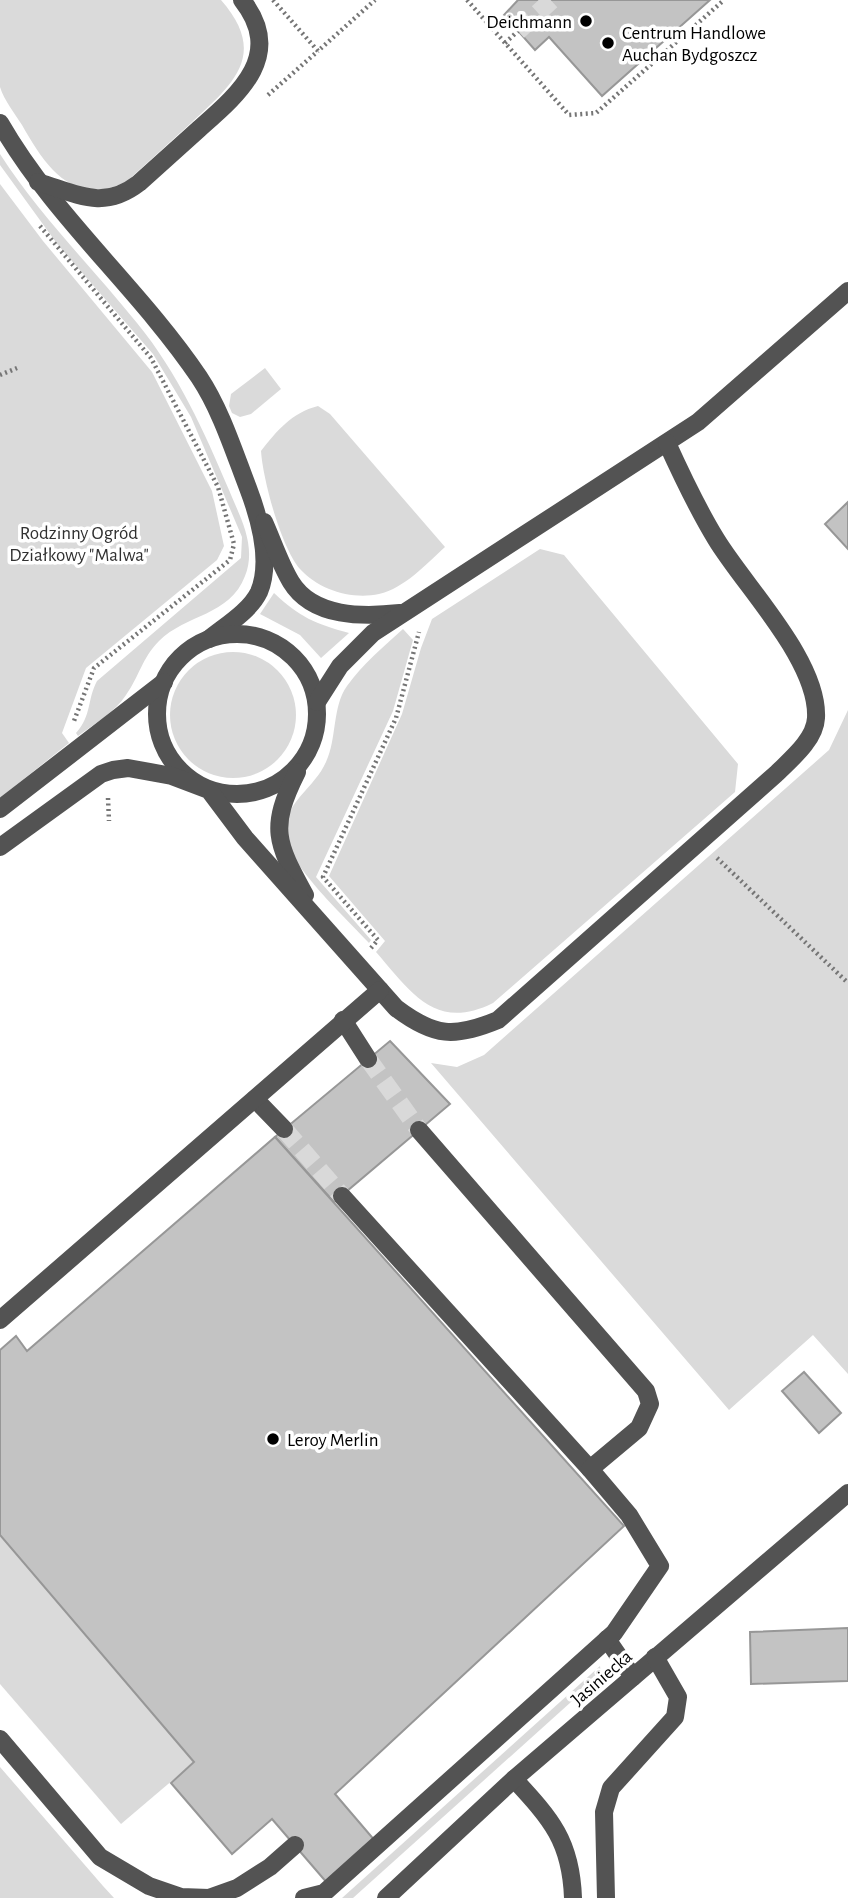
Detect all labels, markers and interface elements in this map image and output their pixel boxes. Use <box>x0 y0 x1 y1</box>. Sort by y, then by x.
place label: Deichmann <box>486 13 572 32</box>
marker: Deichmann <box>578 13 594 29</box>
place label: Centrum Handlowe Auchan Bydgoszcz <box>622 24 766 65</box>
marker: Centrum Handlowe Auchan Bydgoszcz <box>600 35 616 51</box>
park label: Rodzinny Ogród Działkowy "Malwa" <box>9 524 149 565</box>
marker: Leroy Merlin <box>265 1431 281 1447</box>
place label: Leroy Merlin <box>287 1431 378 1450</box>
street label: Jasiniecka <box>568 1647 636 1709</box>

